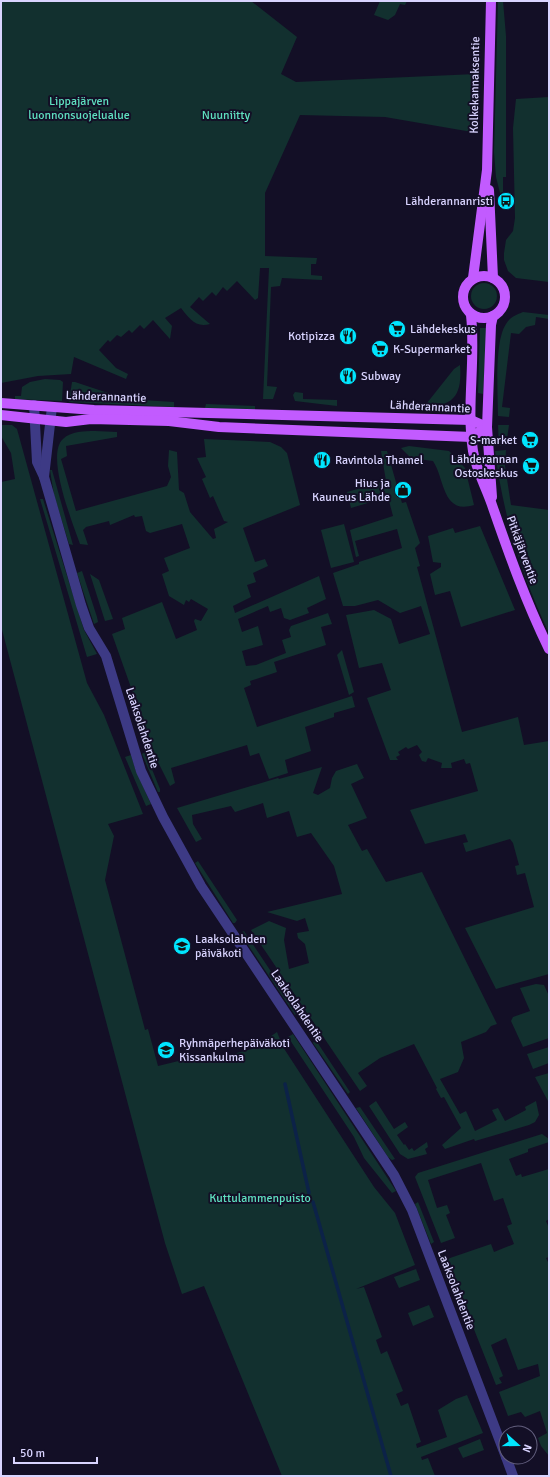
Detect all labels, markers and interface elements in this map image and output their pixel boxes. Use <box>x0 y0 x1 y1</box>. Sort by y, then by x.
street label: Kolkekannaksentie <box>467 36 483 134</box>
park label: Lippajärven luonnonsuojelualue <box>28 94 130 123</box>
park label: Nuuniitty <box>202 108 251 123</box>
bus stop icon: Lähderannanristi <box>496 191 516 211</box>
place label: Lähderannanristi <box>405 194 493 209</box>
supermarket icon: Lähdekeskus <box>387 319 407 339</box>
place label: Lähdekeskus <box>410 322 476 337</box>
restaurant icon: Kotipizza <box>338 326 358 346</box>
place label: Kotipizza <box>288 329 335 344</box>
supermarket icon: K-Supermarket <box>370 339 390 359</box>
place label: K-Supermarket <box>393 342 470 357</box>
restaurant icon: Subway <box>338 366 358 386</box>
place label: Subway <box>361 369 401 384</box>
street label: Lähderannantie <box>65 388 147 406</box>
street label: Lähderannantie <box>389 397 471 417</box>
supermarket icon: S-market <box>520 430 540 450</box>
place label: S-market <box>470 433 517 448</box>
restaurant icon: Ravintola Thamel <box>312 450 332 470</box>
place label: Lähderannan Ostoskeskus <box>451 452 518 481</box>
place label: Ravintola Thamel <box>335 453 424 468</box>
supermarket icon: Lähderannan Ostoskeskus <box>521 456 541 476</box>
place label: Hius ja Kauneus Lähde <box>312 476 390 505</box>
shop icon: Hius ja Kauneus Lähde <box>393 480 413 500</box>
street label: Pitkäjärventie <box>503 514 541 586</box>
street label: Laaksolahdentie <box>122 686 162 770</box>
place label: Laaksolahden päiväkoti <box>195 932 266 961</box>
school or university icon: Laaksolahden päiväkoti <box>172 936 192 956</box>
street label: Laaksolahdentie <box>267 967 327 1045</box>
place label: Ryhmäperhepäiväkoti Kissankulma <box>179 1036 290 1065</box>
school or university icon: Ryhmäperhepäiväkoti Kissankulma <box>156 1040 176 1060</box>
park label: Kuttulammenpuisto <box>209 1191 311 1206</box>
street label: Laaksolahdentie <box>434 1248 478 1332</box>
north arrow <box>498 1425 538 1465</box>
scale bar <box>14 1439 97 1465</box>
text: N <box>519 1443 534 1454</box>
text: 50 m <box>20 1446 45 1461</box>

